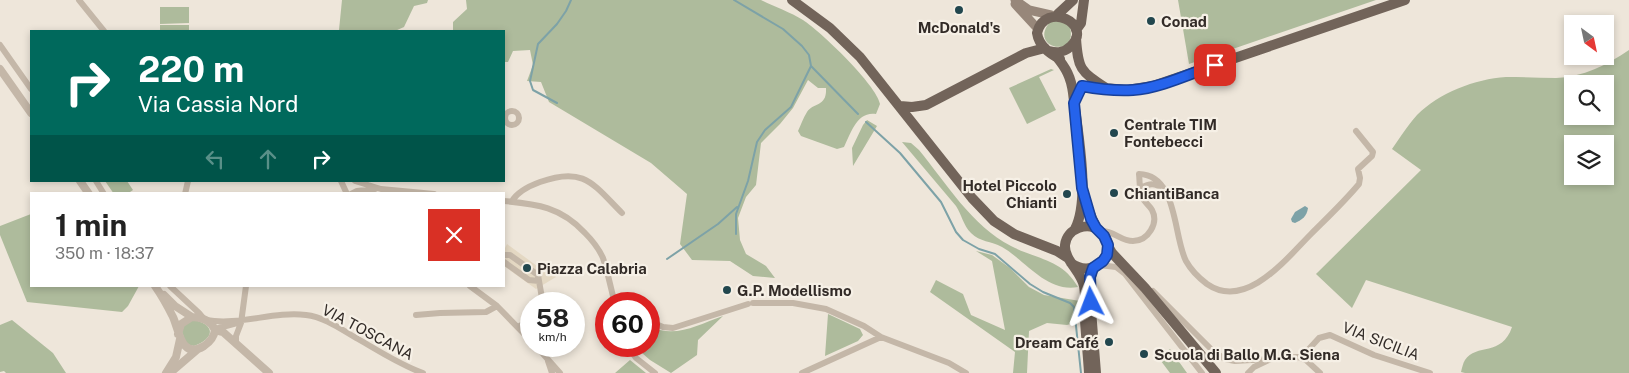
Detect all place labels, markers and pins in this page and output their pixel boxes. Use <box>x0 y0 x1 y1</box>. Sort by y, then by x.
marker: McDonald's <box>953 4 965 16</box>
place label: Conad <box>1161 13 1207 30</box>
marker: Conad <box>1145 15 1157 27</box>
place label: McDonald's <box>918 19 1000 36</box>
pin <box>1194 44 1236 86</box>
place label: Centrale TIM Fontebecci <box>1124 116 1217 150</box>
marker: Centrale TIM Fontebecci <box>1108 127 1120 139</box>
place label: Hotel Piccolo Chianti <box>962 177 1057 211</box>
place label: ChiantiBanca <box>1124 185 1219 202</box>
marker: ChiantiBanca <box>1108 187 1120 199</box>
marker: Hotel Piccolo Chianti <box>1061 188 1073 200</box>
place label: Piazza Calabria <box>537 260 647 277</box>
marker: Piazza Calabria <box>521 262 533 274</box>
place label: G.P. Modellismo <box>737 282 852 299</box>
marker: G.P. Modellismo <box>721 284 733 296</box>
place label: Dream Café <box>1015 334 1099 351</box>
marker: Dream Café <box>1103 336 1115 348</box>
place label: Scuola di Ballo M.G. Siena <box>1154 346 1340 363</box>
marker: Scuola di Ballo M.G. Siena <box>1138 348 1150 360</box>

